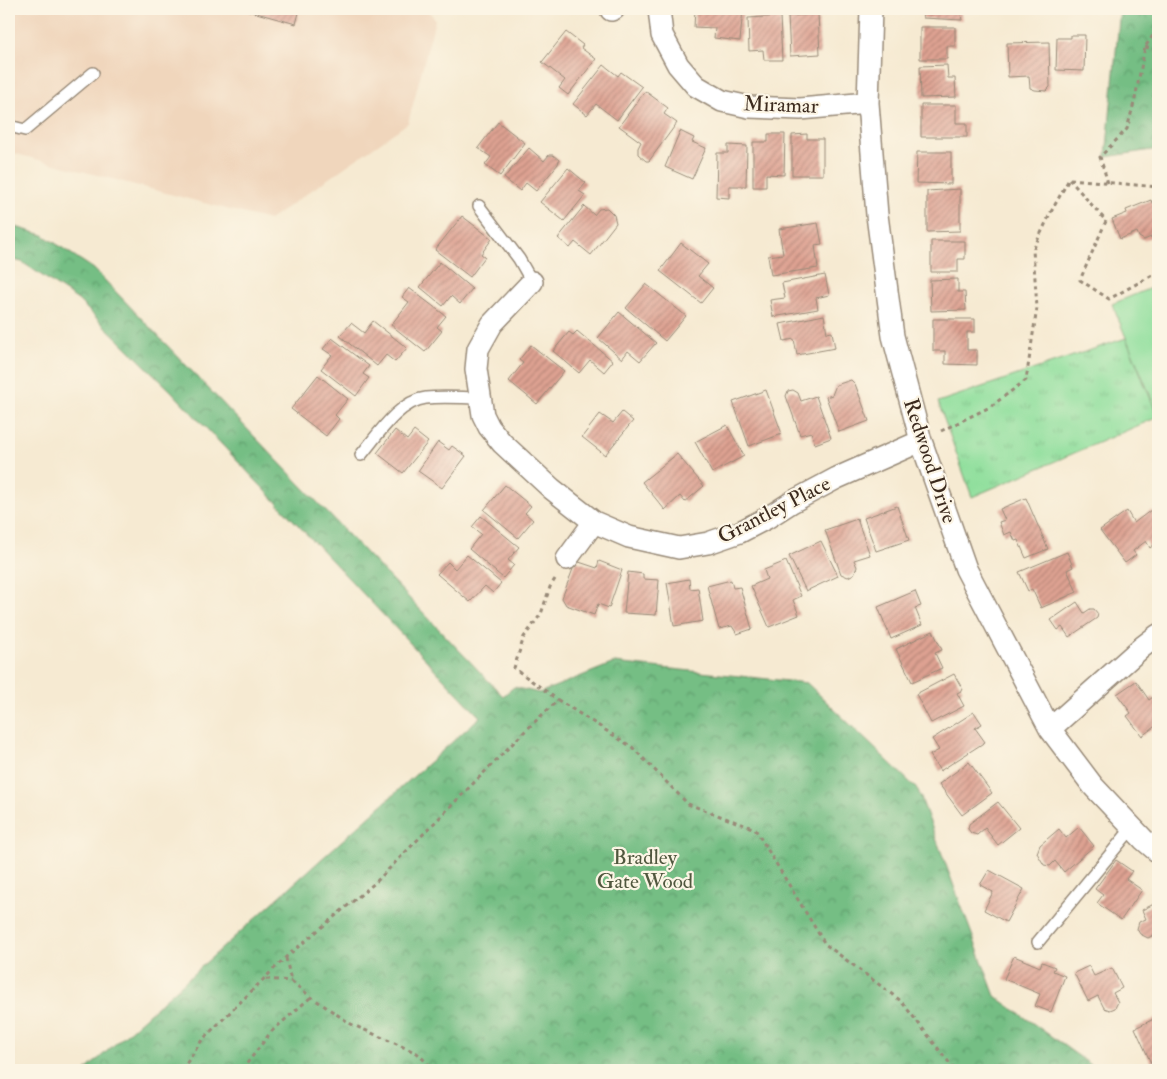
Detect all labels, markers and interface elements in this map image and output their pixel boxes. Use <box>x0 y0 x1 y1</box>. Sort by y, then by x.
street label: Miramar <box>743 90 819 120</box>
street label: Redwood Drive <box>897 395 963 527</box>
street label: Grantley Place <box>713 470 835 550</box>
park label: Bradley Gate Wood <box>597 844 694 895</box>

